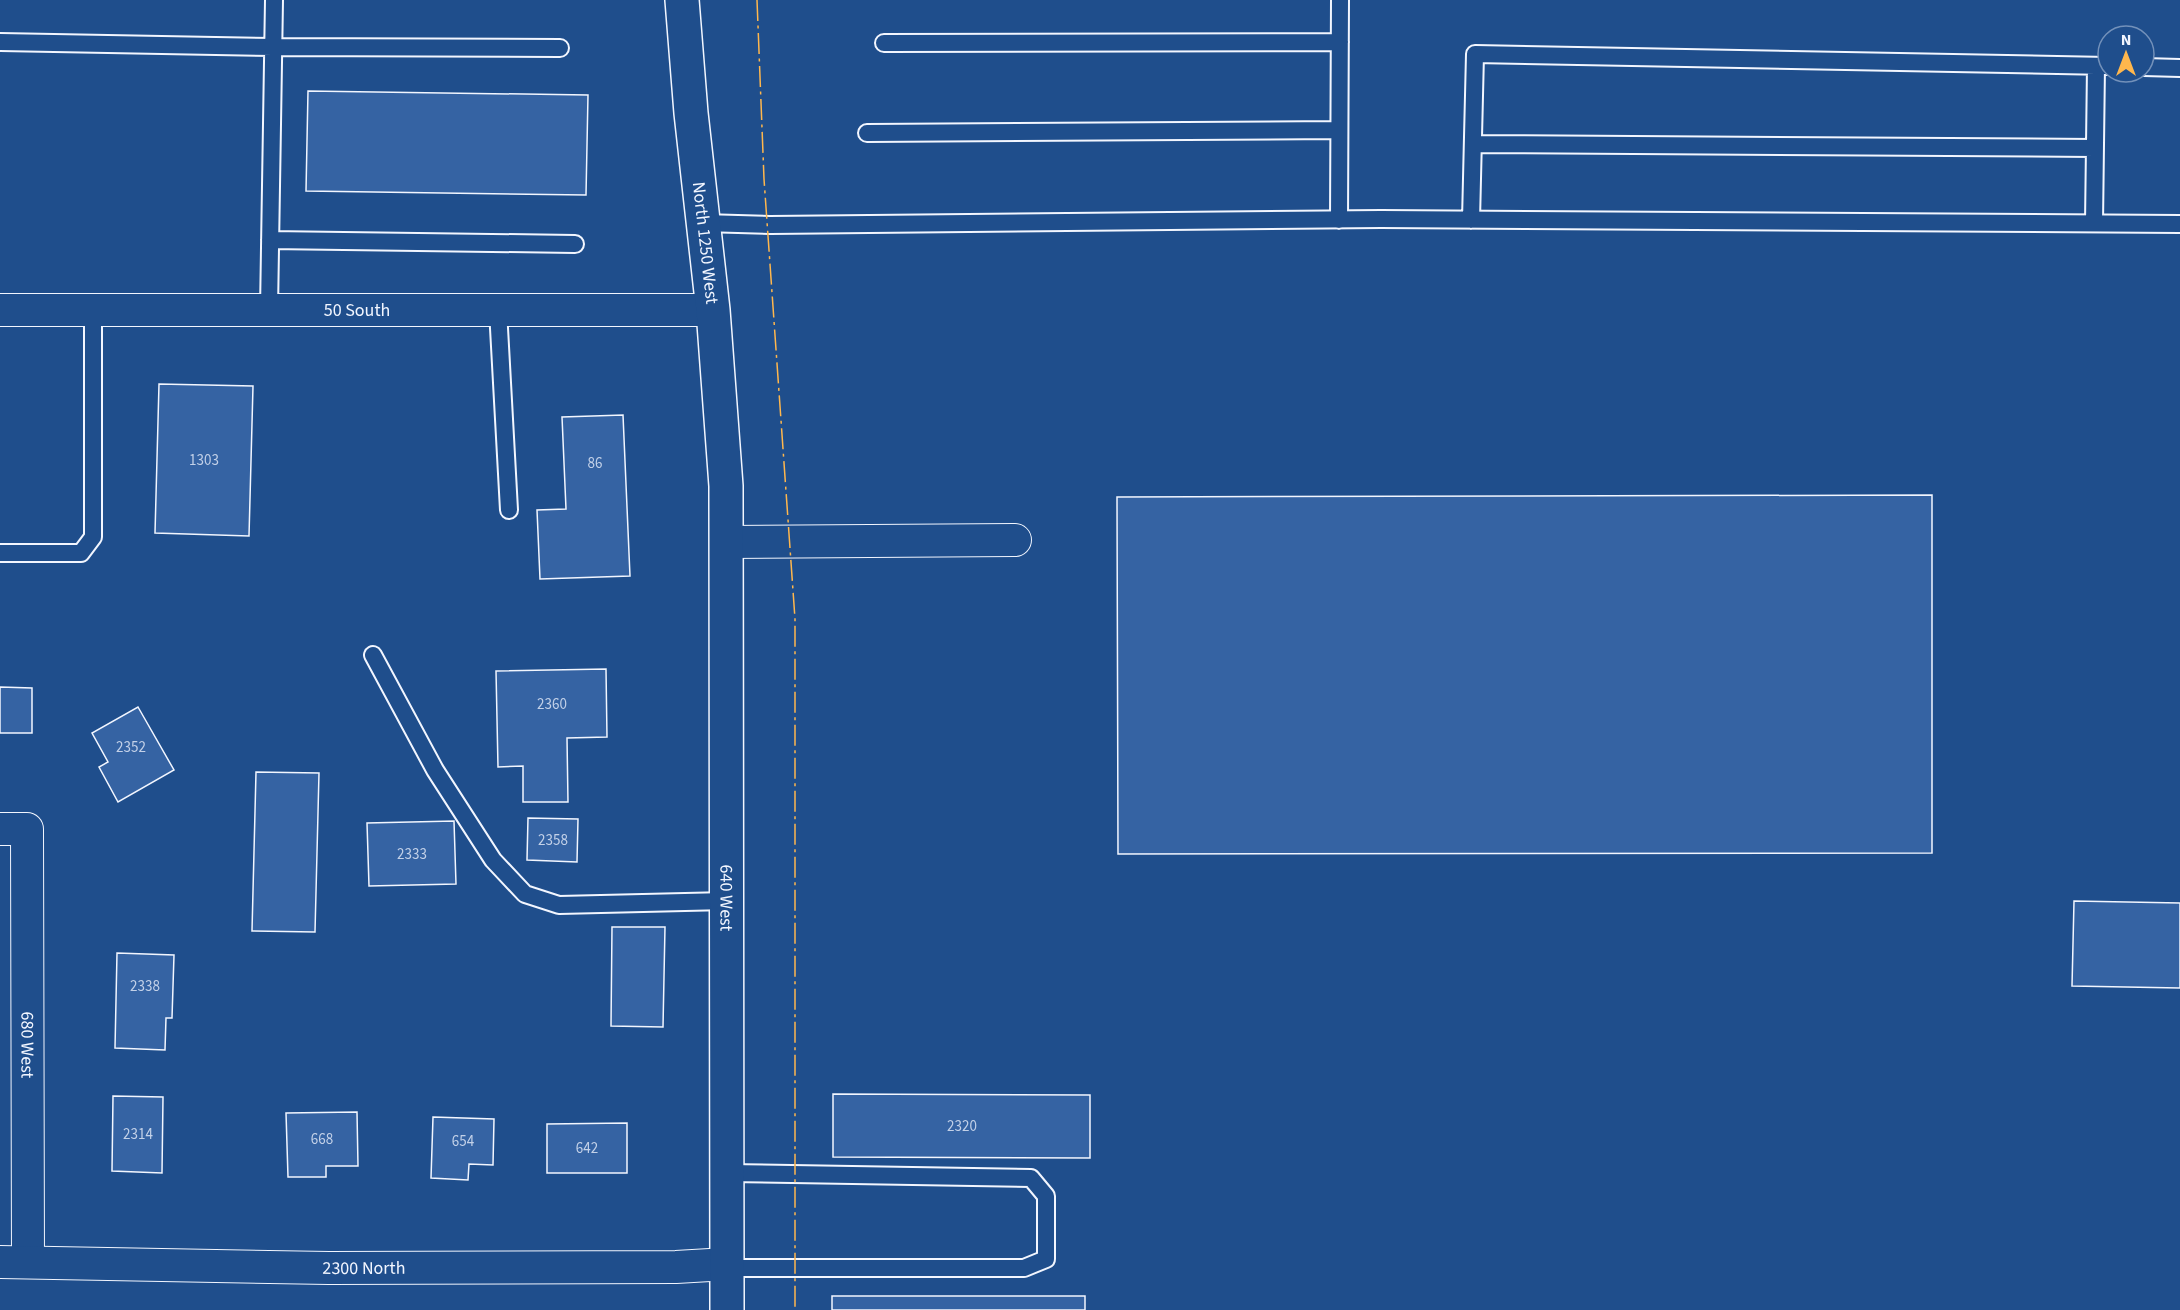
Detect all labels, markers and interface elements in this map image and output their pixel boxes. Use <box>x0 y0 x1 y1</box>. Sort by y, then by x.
north arrow <box>2096 24 2156 84</box>
text: N <box>2121 29 2131 51</box>
street label: North 1250 West <box>686 180 725 305</box>
street label: 50 South <box>324 298 390 323</box>
house number: 1303 <box>189 450 219 471</box>
house number: 86 <box>588 453 602 474</box>
house number: 2360 <box>537 694 567 715</box>
house number: 2352 <box>116 737 146 758</box>
house number: 2358 <box>538 830 568 851</box>
house number: 2333 <box>397 844 427 865</box>
street label: 640 West <box>714 865 739 931</box>
house number: 2338 <box>130 976 160 997</box>
street label: 680 West <box>15 1012 40 1078</box>
house number: 2320 <box>947 1116 977 1137</box>
house number: 2314 <box>123 1124 153 1145</box>
house number: 668 <box>311 1129 333 1150</box>
house number: 654 <box>452 1131 475 1152</box>
house number: 642 <box>576 1138 598 1159</box>
street label: 2300 North <box>322 1255 405 1281</box>

